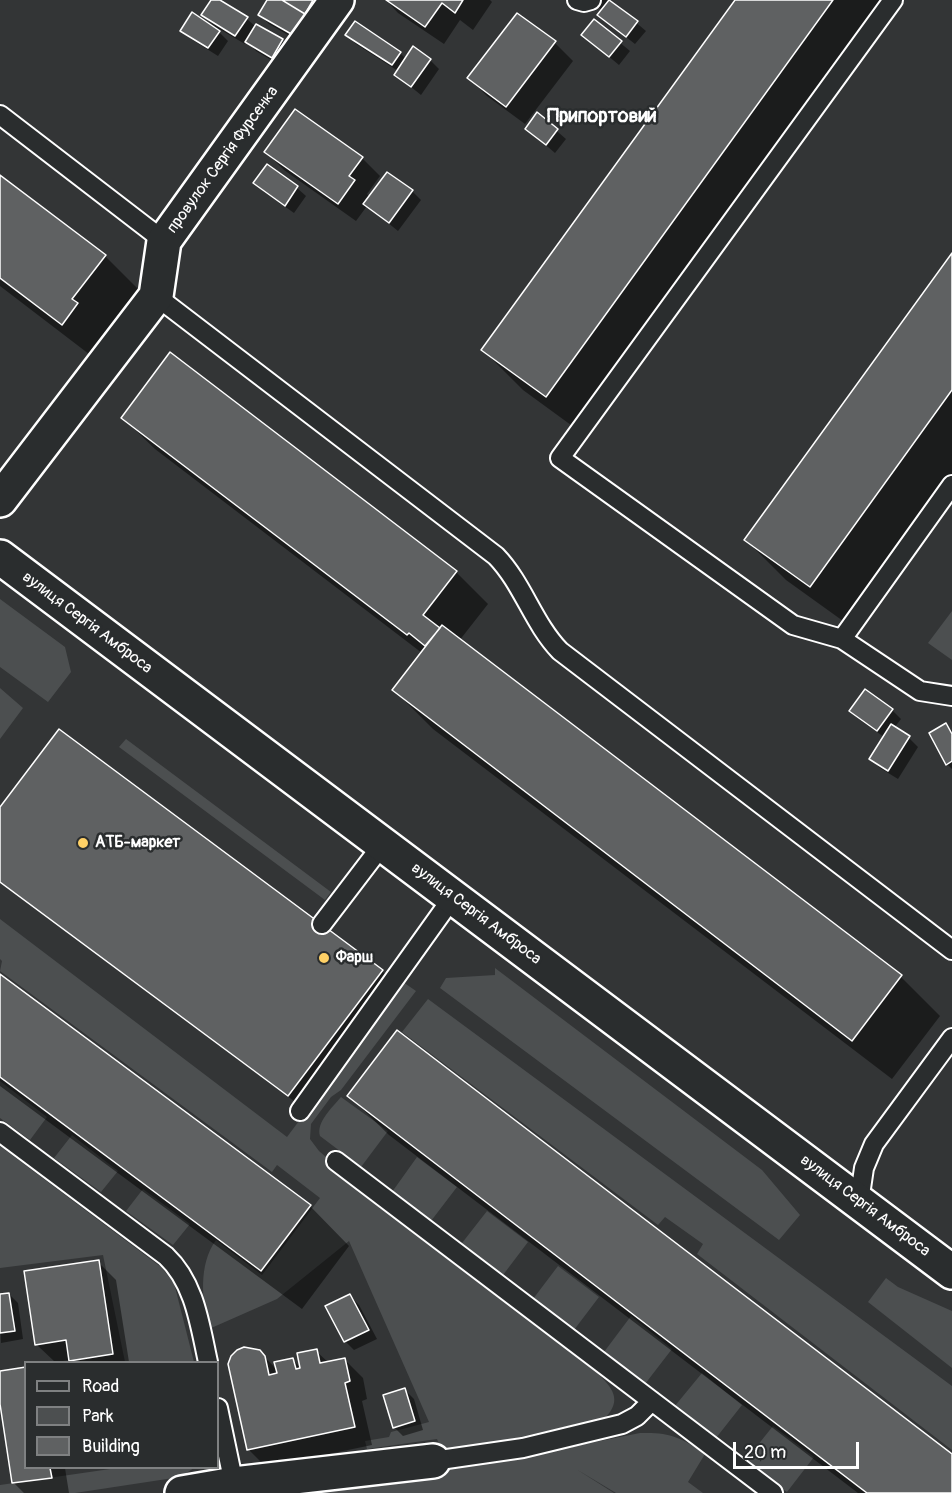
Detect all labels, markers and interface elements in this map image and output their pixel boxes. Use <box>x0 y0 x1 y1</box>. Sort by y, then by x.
street label: провулок Сергія Фурсенка <box>163 83 283 237</box>
district label: Припортовий <box>547 105 657 129</box>
street label: вулиця Сергія Амброса <box>18 568 156 678</box>
place label: АТБ-маркет <box>95 833 180 853</box>
marker: АТБ-маркет <box>76 836 90 850</box>
street label: вулиця Сергія Амброса <box>407 859 545 969</box>
place label: Фарш <box>336 948 373 968</box>
marker: Фарш <box>317 951 331 965</box>
street label: вулиця Сергія Амброса <box>796 1151 934 1261</box>
legend <box>24 1361 219 1469</box>
text: Road <box>82 1375 119 1398</box>
text: Park <box>82 1405 114 1428</box>
scale bar <box>736 1430 862 1468</box>
text: Building <box>82 1435 140 1458</box>
text: 20 m <box>744 1441 786 1464</box>

